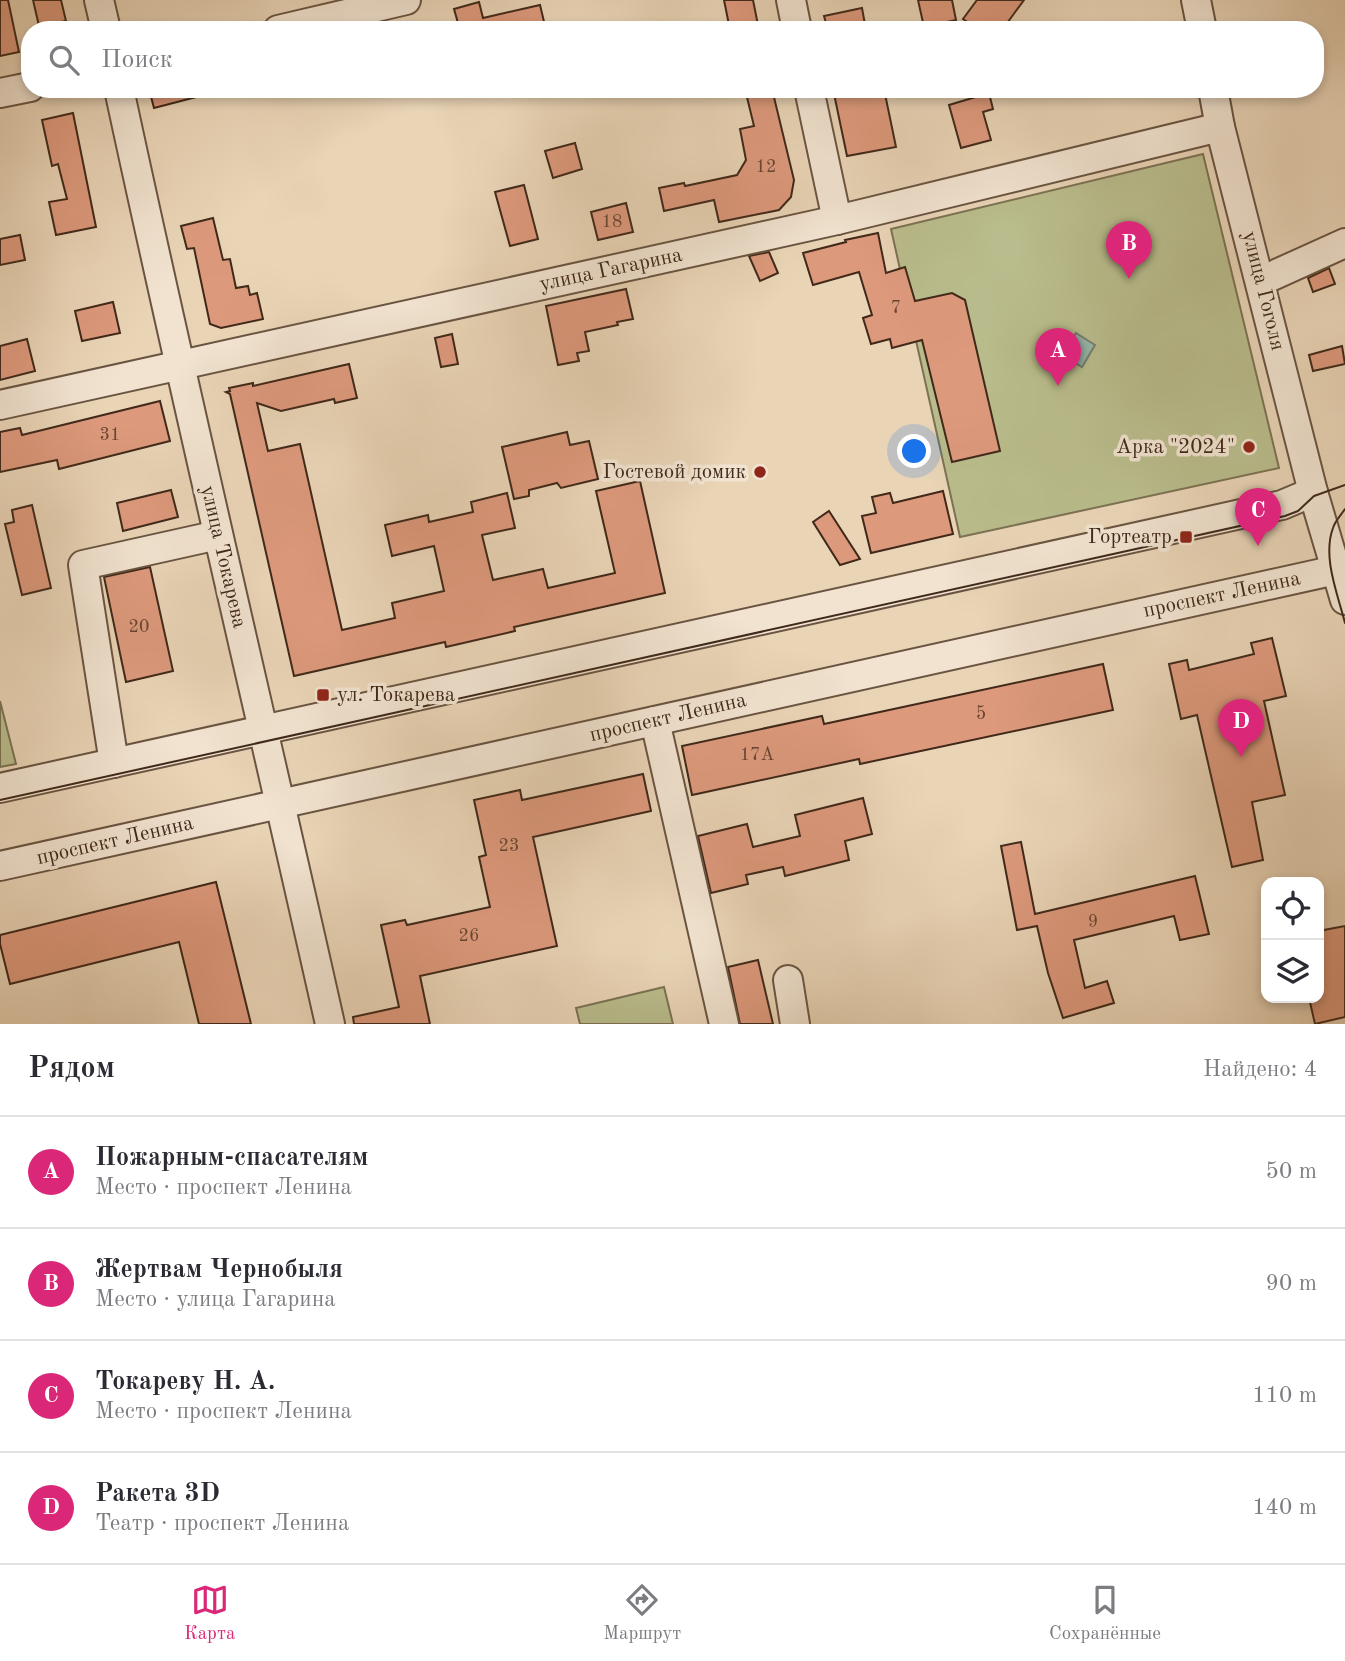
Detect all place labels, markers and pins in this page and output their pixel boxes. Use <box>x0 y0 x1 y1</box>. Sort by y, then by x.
pin: B <box>1106 221 1152 279</box>
pin: A <box>1035 328 1081 386</box>
place label: Арка "2024" <box>1116 437 1235 458</box>
marker: Арка "2024" <box>1241 439 1257 455</box>
place label: Гостевой домик <box>602 462 746 483</box>
marker: Гостевой домик <box>752 464 768 480</box>
pin: C <box>1235 488 1281 546</box>
place label: Гортеатр <box>1088 527 1172 548</box>
marker: Гортеатр <box>1178 529 1194 545</box>
place label: ул. Токарева <box>337 685 455 706</box>
marker: ул. Токарева <box>315 687 331 703</box>
pin: D <box>1218 699 1264 757</box>

